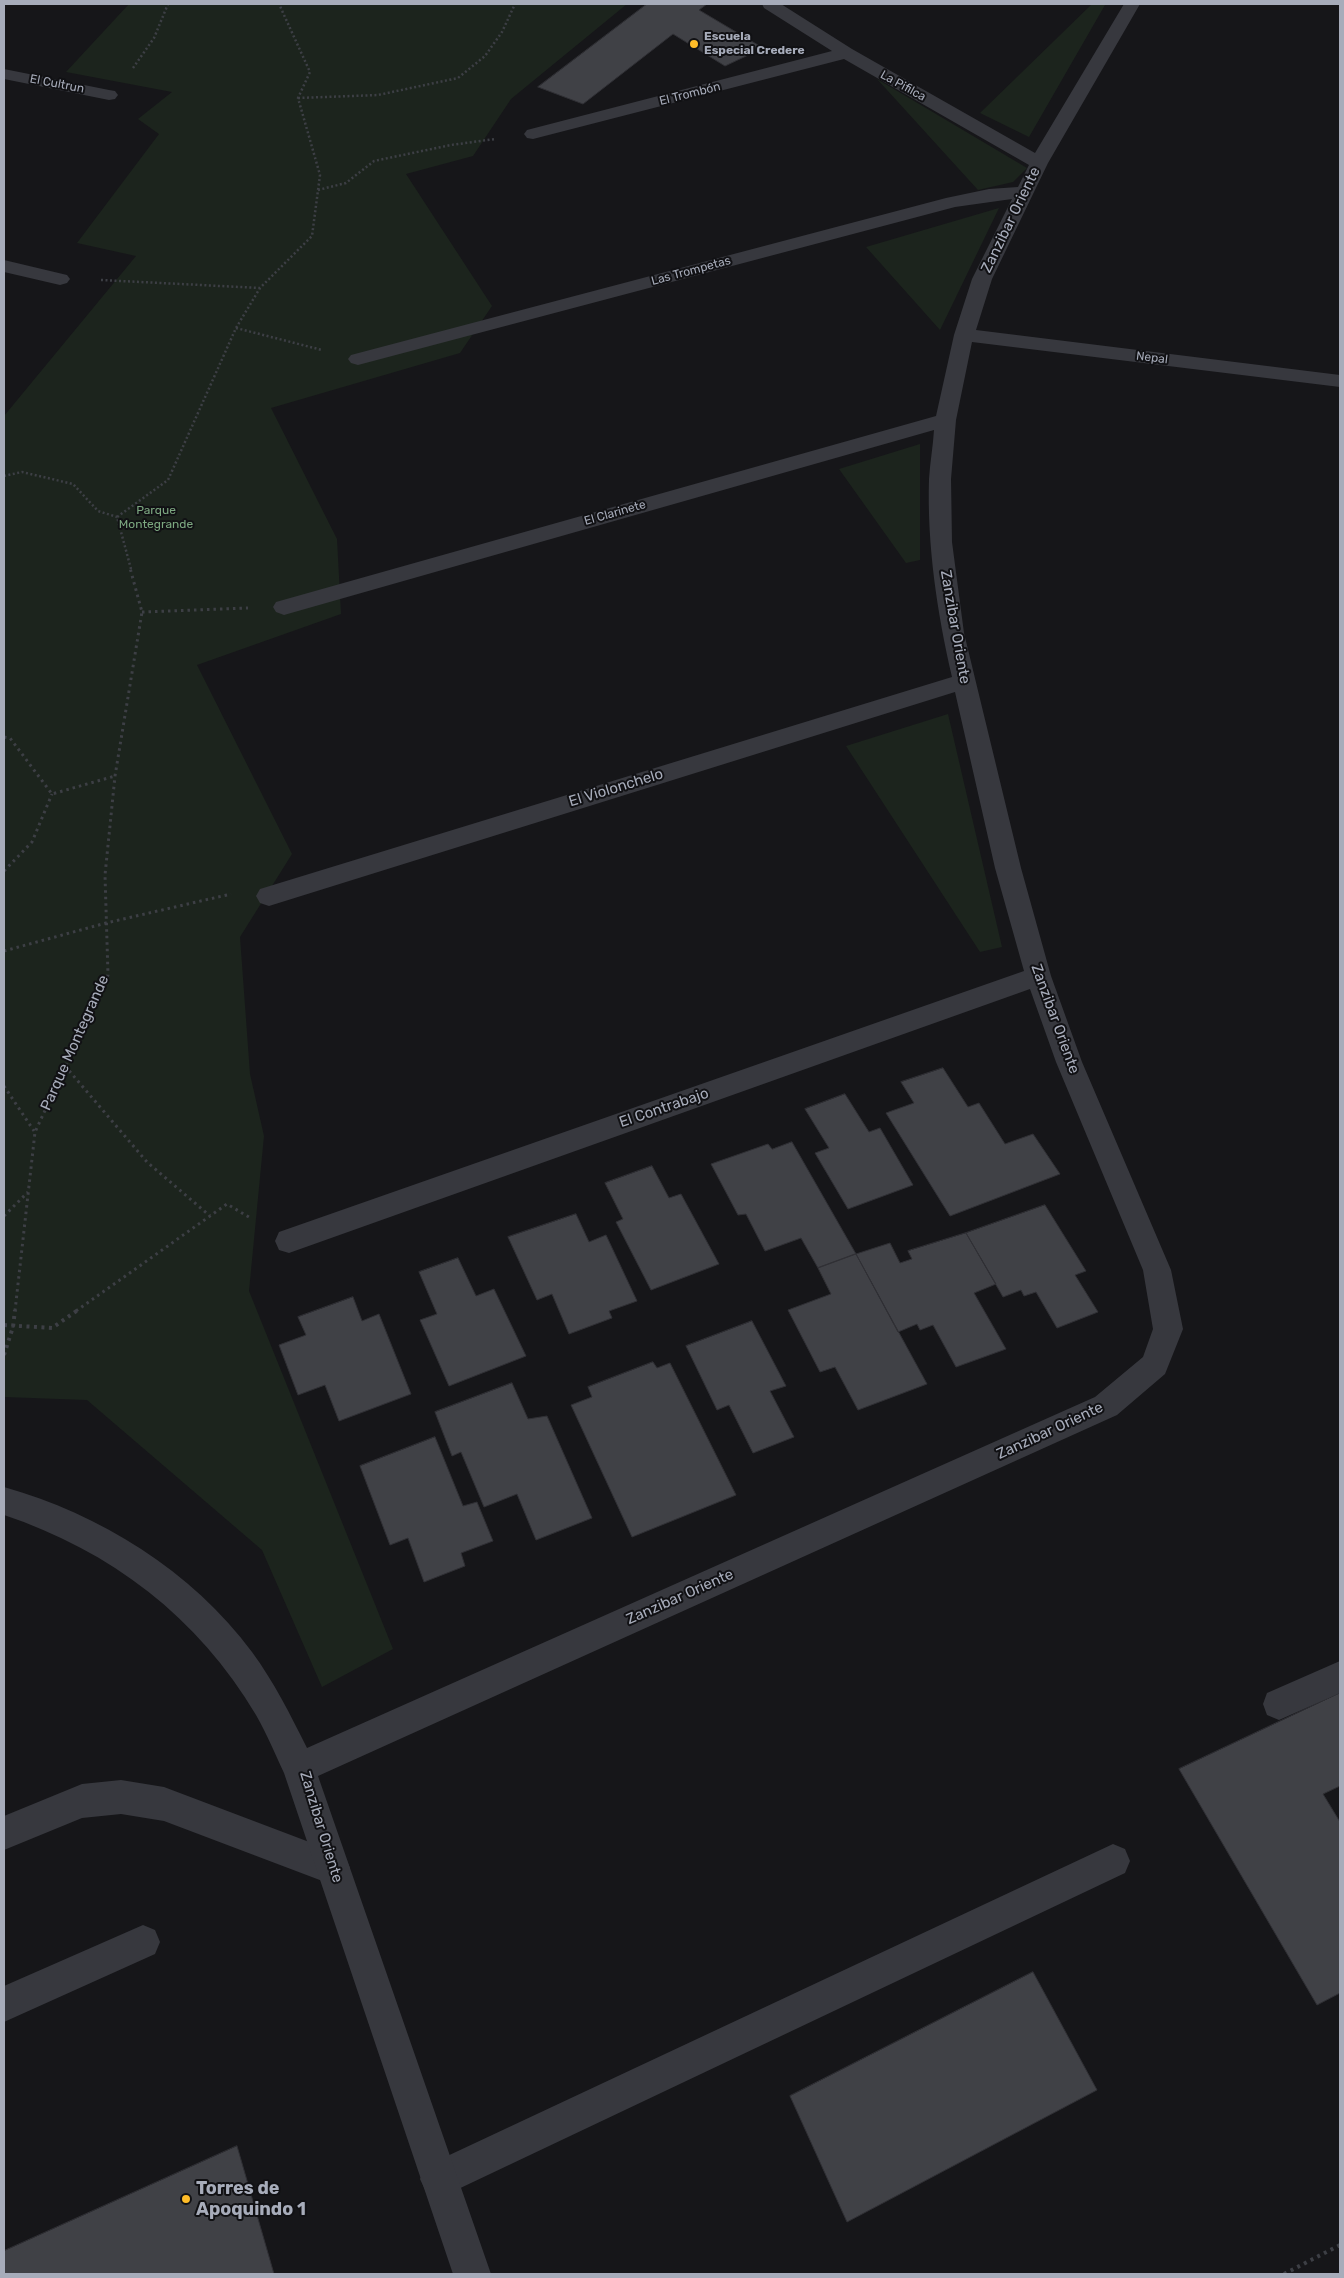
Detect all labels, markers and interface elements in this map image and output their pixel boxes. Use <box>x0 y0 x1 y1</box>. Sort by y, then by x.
place label: Escuela Especial Credere <box>704 30 805 58</box>
marker: Escuela Especial Credere <box>688 38 700 50</box>
street label: La Pifilca <box>878 68 928 104</box>
street label: El Cultrun <box>29 72 85 96</box>
street label: El Trombón <box>658 79 722 109</box>
street label: Zanzibar Oriente <box>978 164 1044 276</box>
street label: Las Trompetas <box>650 253 732 289</box>
street label: Nepal <box>1135 349 1169 367</box>
street label: El Clarinete <box>583 497 647 529</box>
park label: Parque Montegrande <box>119 504 193 532</box>
street label: Zanzibar Oriente <box>936 569 974 685</box>
street label: El Violonchelo <box>567 765 665 811</box>
street label: Zanzibar Oriente <box>1027 962 1083 1076</box>
street label: Parque Montegrande <box>37 972 113 1114</box>
street label: El Contrabajo <box>617 1084 711 1132</box>
street label: Zanzibar Oriente <box>994 1398 1106 1464</box>
street label: Zanzibar Oriente <box>624 1565 736 1629</box>
street label: Zanzibar Oriente <box>296 1769 346 1885</box>
place label: Torres de Apoquindo 1 <box>196 2178 306 2220</box>
marker: Torres de Apoquindo 1 <box>180 2193 192 2205</box>

